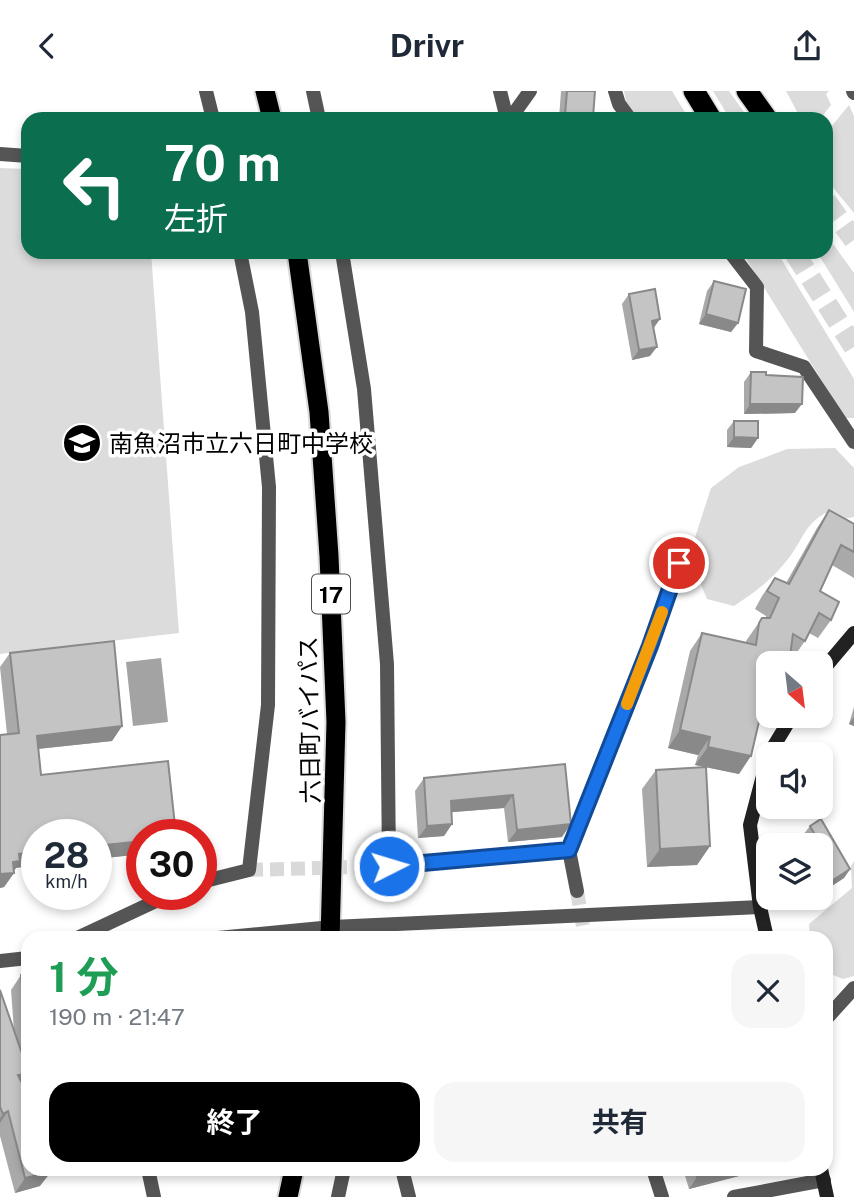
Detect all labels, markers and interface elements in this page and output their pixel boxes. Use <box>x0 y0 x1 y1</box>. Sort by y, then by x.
icon: back <box>28 27 66 65</box>
text: Drivr <box>390 27 464 64</box>
icon: share <box>788 27 826 65</box>
text: 70 m <box>164 134 281 192</box>
icon: left <box>49 140 140 231</box>
text: 左折 <box>164 200 228 237</box>
school or university icon: 南魚沼市立六日町中学校 <box>61 422 103 464</box>
place label: 南魚沼市立六日町中学校 <box>109 429 373 457</box>
pin <box>649 533 709 593</box>
icon: arrive <box>660 544 698 582</box>
road number: 17 <box>312 575 350 614</box>
street label: 六日町バイパス <box>294 636 324 804</box>
north arrow <box>756 651 833 728</box>
map controls <box>756 651 833 910</box>
button: sound <box>756 742 833 819</box>
speed limit sign: 30 <box>126 819 217 910</box>
position arrow <box>352 829 426 903</box>
button: layers <box>756 833 833 910</box>
text: 28 <box>44 835 89 876</box>
text: km/h <box>45 871 88 892</box>
text: 1 分 <box>49 952 118 1001</box>
button: close <box>731 954 805 1028</box>
text: 190 m · 21:47 <box>49 1003 185 1030</box>
button: 終了 <box>49 1082 420 1162</box>
button: 共有 <box>434 1082 805 1162</box>

